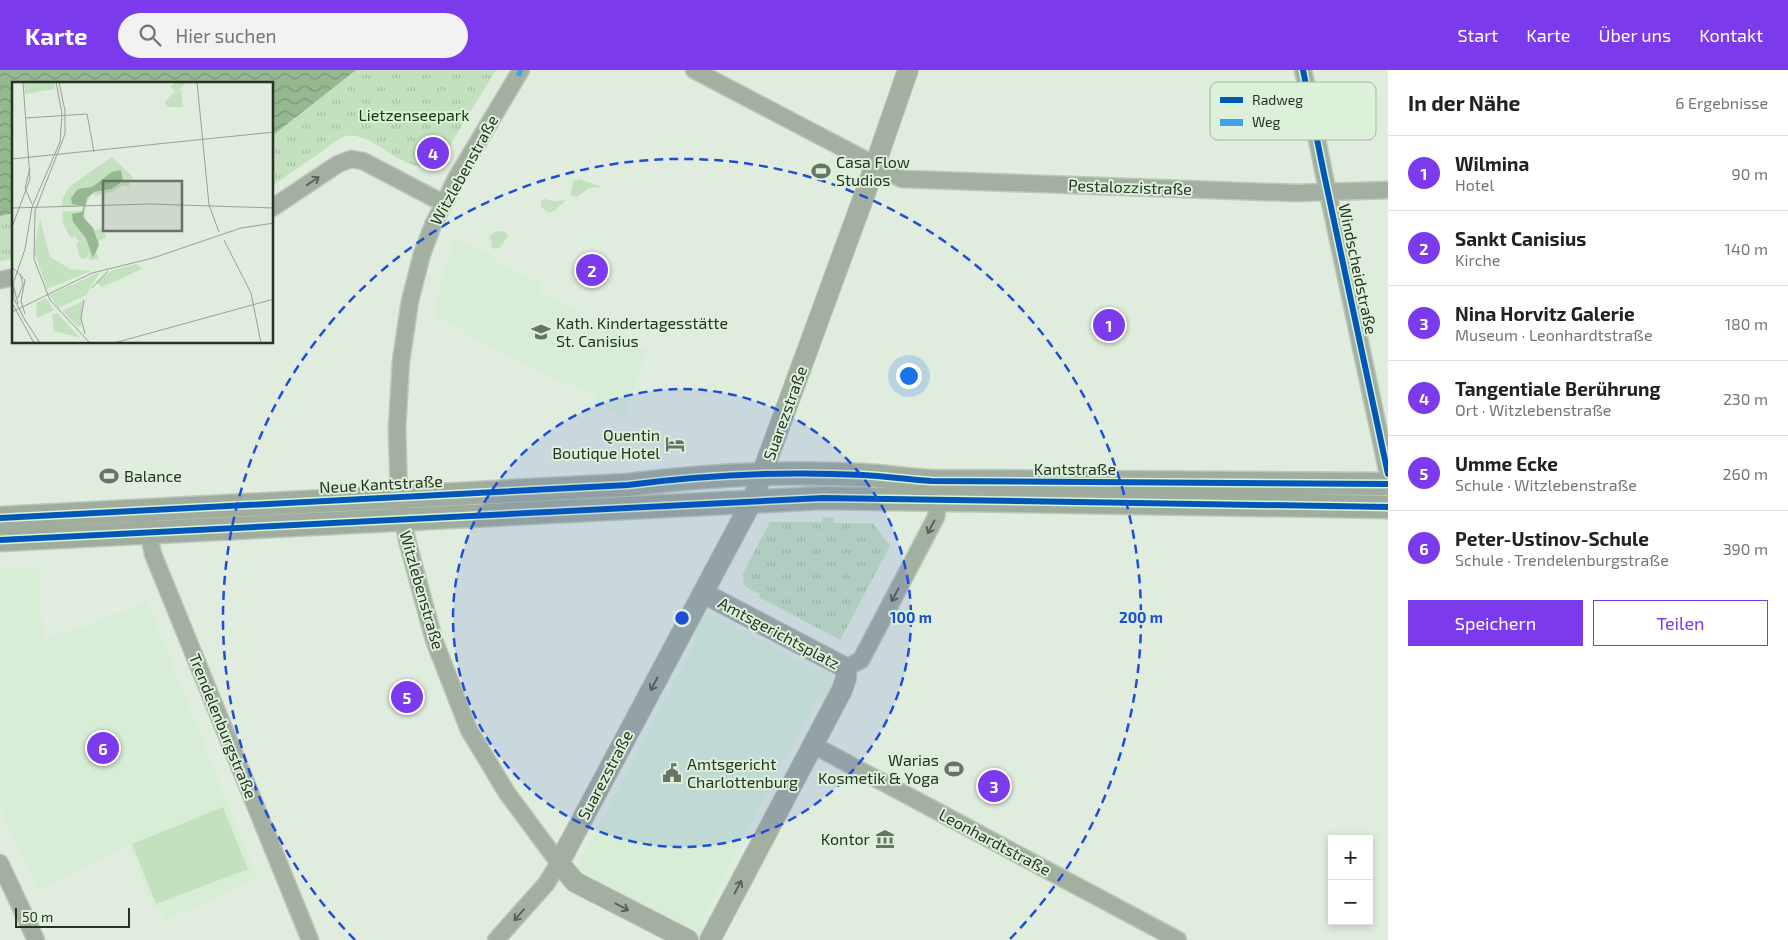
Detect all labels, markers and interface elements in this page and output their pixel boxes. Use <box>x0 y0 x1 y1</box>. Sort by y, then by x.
search box <box>118 13 468 58</box>
text: Karte <box>25 21 88 50</box>
icon: search <box>136 21 164 49</box>
text: Hier suchen <box>176 24 277 47</box>
text: Start <box>1457 24 1498 46</box>
text: Karte <box>1526 24 1571 46</box>
text: Über uns <box>1599 24 1671 46</box>
text: Kontakt <box>1699 24 1763 46</box>
inset map <box>12 82 274 344</box>
legend <box>1210 82 1376 140</box>
text: In der Nähe <box>1408 90 1520 115</box>
text: Radweg <box>1252 91 1303 108</box>
text: 6 Ergebnisse <box>1675 93 1768 112</box>
park label: Lietzenseepark <box>359 105 469 124</box>
street label: Witzlebenstraße <box>426 112 502 228</box>
text: Weg <box>1252 113 1281 130</box>
pin: 4 <box>417 134 449 172</box>
place label: Casa Flow Studios <box>836 152 910 189</box>
text: Wilmina <box>1455 152 1529 175</box>
sports icon: Casa Flow Studios <box>810 160 832 182</box>
text: 1 <box>1421 164 1427 183</box>
text: 90 m <box>1732 164 1768 183</box>
street label: Pestalozzistraße <box>1068 175 1192 198</box>
text: Hotel <box>1455 175 1494 194</box>
one-way arrow <box>306 176 320 186</box>
street label: Windscheidstraße <box>1335 202 1382 336</box>
text: Sankt Canisius <box>1455 227 1586 250</box>
text: 2 <box>1419 239 1429 258</box>
text: 140 m <box>1725 239 1768 258</box>
text: Kirche <box>1455 250 1500 269</box>
pin: 2 <box>576 251 608 289</box>
text: Nina Horvitz Galerie <box>1455 302 1635 325</box>
pin: 1 <box>1093 306 1125 344</box>
place label: Kath. Kindertagesstätte St. Canisius <box>556 313 728 350</box>
text: 3 <box>1419 314 1429 333</box>
text: 180 m <box>1725 314 1768 333</box>
school or university icon: Kath. Kindertagesstätte St. Canisius <box>530 321 552 343</box>
text: Museum · Leonhardtstraße <box>1455 325 1653 344</box>
street label: Suarezstraße <box>759 363 810 462</box>
your location <box>896 363 922 389</box>
text: Tangentiale Berührung <box>1455 377 1661 400</box>
text: 4 <box>1419 389 1429 408</box>
text: 230 m <box>1723 389 1768 408</box>
text: Ort · Witzlebenstraße <box>1455 400 1611 419</box>
place label: Quentin Boutique Hotel <box>552 425 660 462</box>
hotel icon: Quentin Boutique Hotel <box>664 433 686 455</box>
text: Umme Ecke <box>1455 452 1558 475</box>
street label: Kantstraße <box>1034 459 1116 478</box>
text: 5 <box>1420 464 1428 483</box>
text: 260 m <box>1723 464 1768 483</box>
sports icon: Balance <box>98 465 120 487</box>
place label: Balance <box>124 466 182 485</box>
street label: Neue Kantstraße <box>319 471 443 496</box>
text: Schule · Witzlebenstraße <box>1455 475 1637 494</box>
one-way arrow <box>926 519 935 534</box>
text: Peter-Ustinov-Schule <box>1455 527 1649 550</box>
street label: Witzlebenstraße <box>396 528 449 651</box>
text: 6 <box>1419 539 1429 558</box>
text: 390 m <box>1723 539 1768 558</box>
text: Schule · Trendelenburgstraße <box>1455 550 1669 569</box>
one-way arrow <box>890 587 899 602</box>
street label: Amtsgerichtsplatz <box>715 593 843 673</box>
button: Speichern <box>1408 600 1583 646</box>
button: Teilen <box>1593 600 1768 646</box>
text: 100 m <box>890 608 932 626</box>
text: 200 m <box>1119 608 1163 626</box>
centre of rings <box>673 609 691 627</box>
street label: Trendelenburgstraße <box>186 651 261 801</box>
one-way arrow <box>649 676 658 691</box>
pin: 5 <box>391 678 423 716</box>
street label: Suarezstraße <box>573 727 636 823</box>
pin: 6 <box>87 729 119 767</box>
place label: Warias Kosmetik & Yoga <box>818 750 939 787</box>
place label: Amtsgericht Charlottenburg <box>687 754 798 791</box>
sports icon: Warias Kosmetik & Yoga <box>943 758 965 780</box>
public building icon: Amtsgericht Charlottenburg <box>661 762 683 784</box>
pin: 3 <box>978 767 1010 805</box>
street label: Leonhardtstraße <box>936 804 1054 879</box>
museum icon: Kontor <box>874 828 896 850</box>
place label: Kontor <box>821 829 871 848</box>
map controls <box>1328 835 1373 925</box>
button: + <box>1328 835 1373 880</box>
one-way arrow <box>734 880 743 895</box>
button: − <box>1328 880 1373 925</box>
one-way arrow <box>615 902 630 912</box>
scale bar <box>15 905 130 928</box>
text: 50 m <box>22 908 53 925</box>
one-way arrow <box>513 908 524 921</box>

